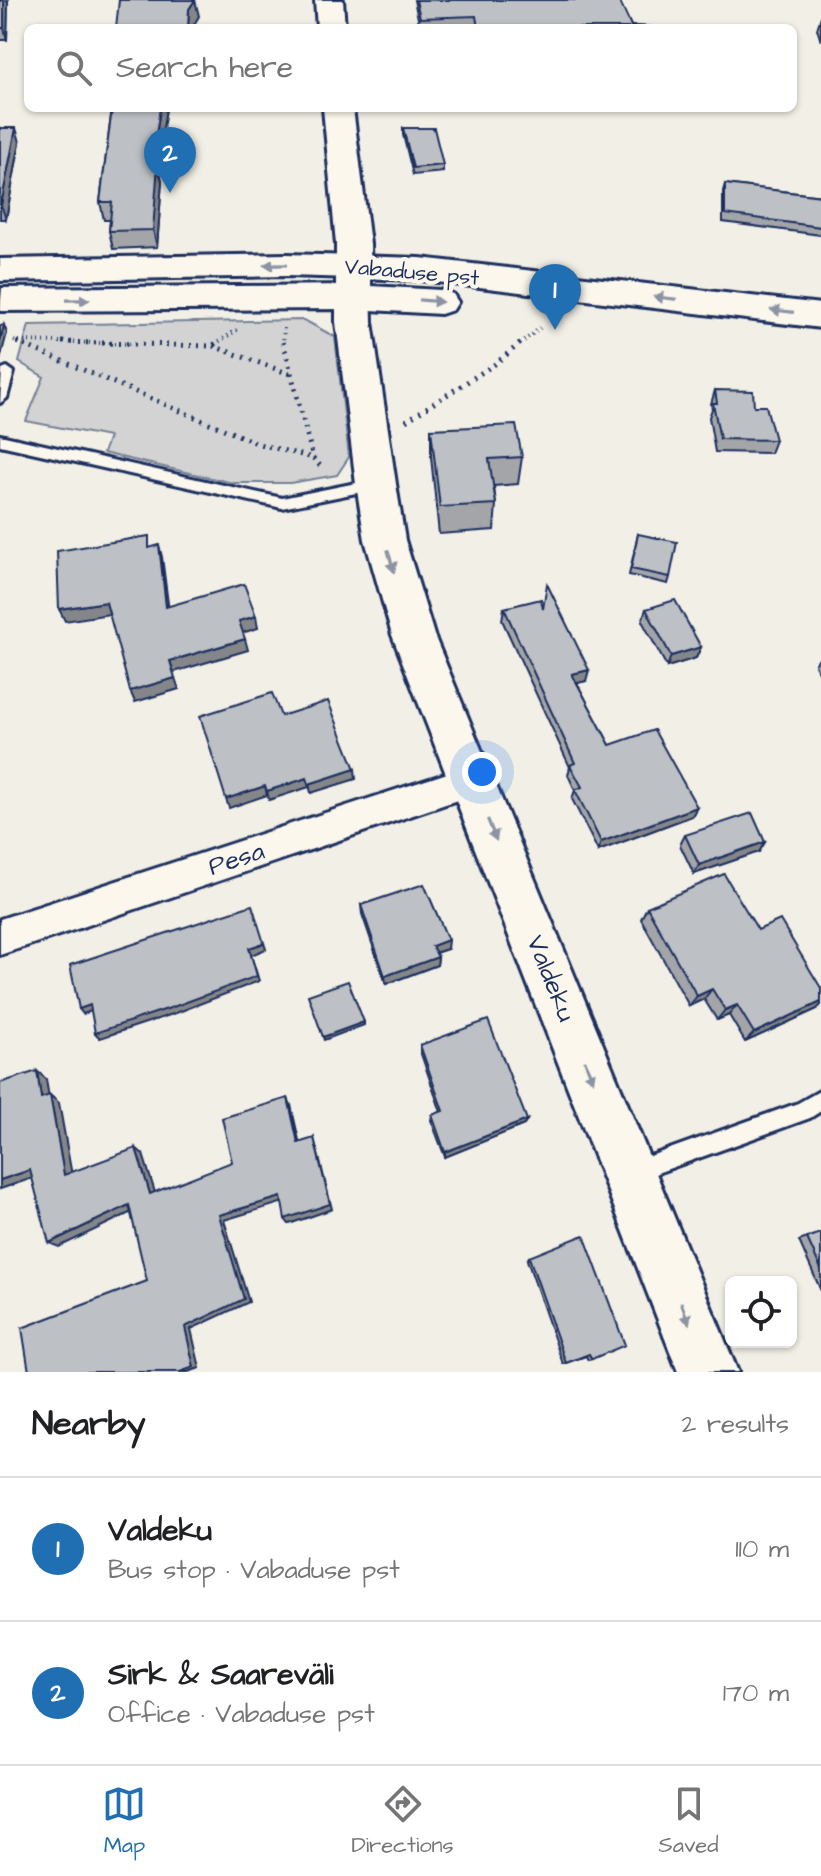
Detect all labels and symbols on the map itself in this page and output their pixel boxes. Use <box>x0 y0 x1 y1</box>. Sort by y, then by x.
pin: 2 <box>144 127 196 193</box>
street label: Vabaduse pst <box>343 251 481 294</box>
one-way arrow <box>262 259 287 271</box>
pin: 1 <box>529 264 581 330</box>
one-way arrow <box>652 291 677 304</box>
one-way arrow <box>66 293 91 306</box>
one-way arrow <box>419 294 444 307</box>
one-way arrow <box>769 305 794 318</box>
one-way arrow <box>385 549 398 573</box>
your location <box>462 752 502 792</box>
one-way arrow <box>486 818 499 842</box>
street label: Pesa <box>204 833 269 885</box>
street label: Valdeku <box>517 930 585 1027</box>
one-way arrow <box>583 1059 596 1083</box>
one-way arrow <box>679 1301 692 1325</box>

